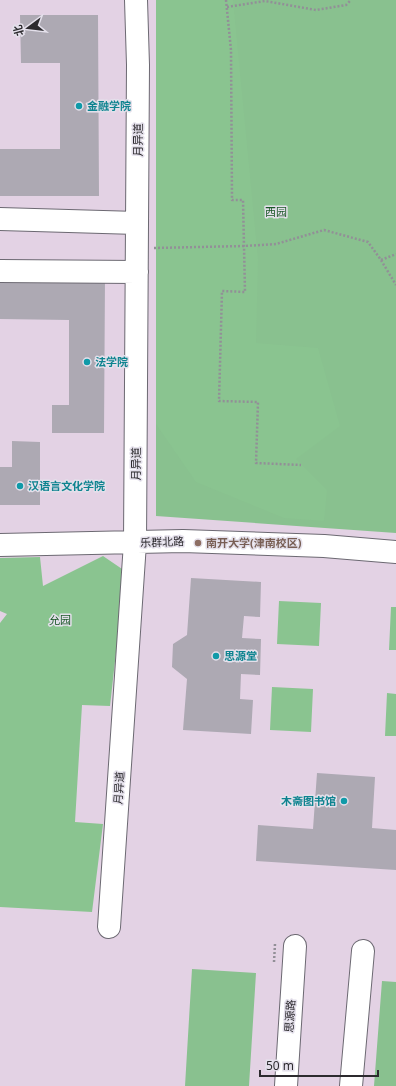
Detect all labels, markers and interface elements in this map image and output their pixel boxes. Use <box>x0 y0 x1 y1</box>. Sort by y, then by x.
north arrow <box>8 8 48 48</box>
text: 北 <box>9 23 27 38</box>
place label: 金融学院 <box>87 98 131 113</box>
marker: 金融学院 <box>74 101 84 111</box>
street label: 月异道 <box>130 124 145 157</box>
park label: 西园 <box>265 204 287 219</box>
place label: 法学院 <box>95 354 128 369</box>
marker: 法学院 <box>82 357 92 367</box>
street label: 月异道 <box>128 448 143 481</box>
place label: 汉语言文化学院 <box>28 478 105 493</box>
marker: 汉语言文化学院 <box>15 481 25 491</box>
street label: 乐群北路 <box>140 533 184 550</box>
place label: 南开大学(津南校区) <box>206 535 302 550</box>
marker: 南开大学(津南校区) <box>193 538 203 548</box>
park label: 允园 <box>49 612 71 627</box>
place label: 思源堂 <box>224 648 257 663</box>
marker: 思源堂 <box>211 651 221 661</box>
street label: 月异道 <box>110 771 127 805</box>
place label: 木斋图书馆 <box>281 793 336 808</box>
marker: 木斋图书馆 <box>339 796 349 806</box>
street label: 思源路 <box>281 999 298 1033</box>
scale bar <box>260 1052 378 1078</box>
text: 50 m <box>266 1057 294 1074</box>

